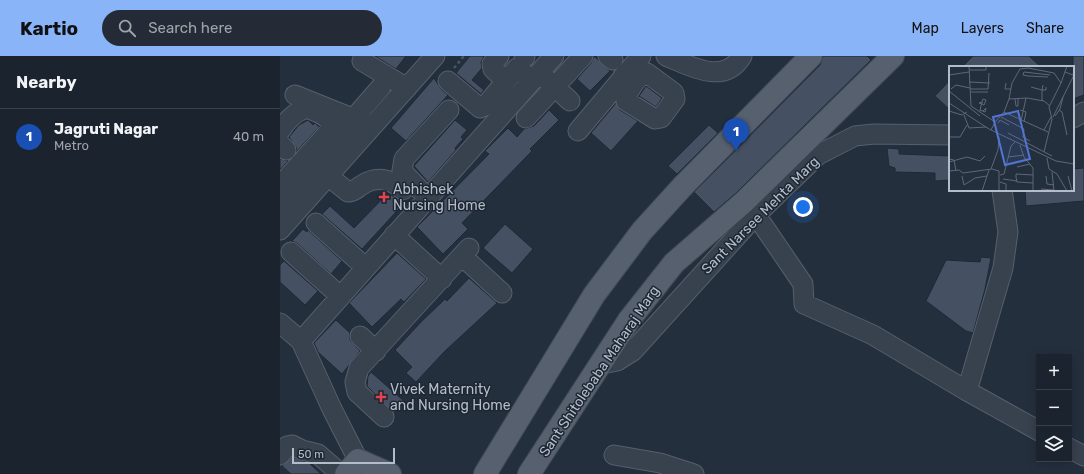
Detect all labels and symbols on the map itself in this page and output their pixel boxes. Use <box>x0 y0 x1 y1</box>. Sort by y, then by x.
inset map <box>949 66 1074 191</box>
pin: 1 <box>723 118 749 151</box>
street label: Sant Narsee Mehta Marg <box>698 153 823 278</box>
place label: Abhishek Nursing Home <box>393 181 486 214</box>
marker: Abhishek Nursing Home <box>378 191 390 203</box>
your location <box>793 197 813 217</box>
street label: Sant Shitolebaba Maharaj Marg <box>536 283 663 460</box>
place label: Vivek Maternity and Nursing Home <box>390 381 511 414</box>
marker: Vivek Maternity and Nursing Home <box>375 391 387 403</box>
scale bar <box>292 446 395 465</box>

